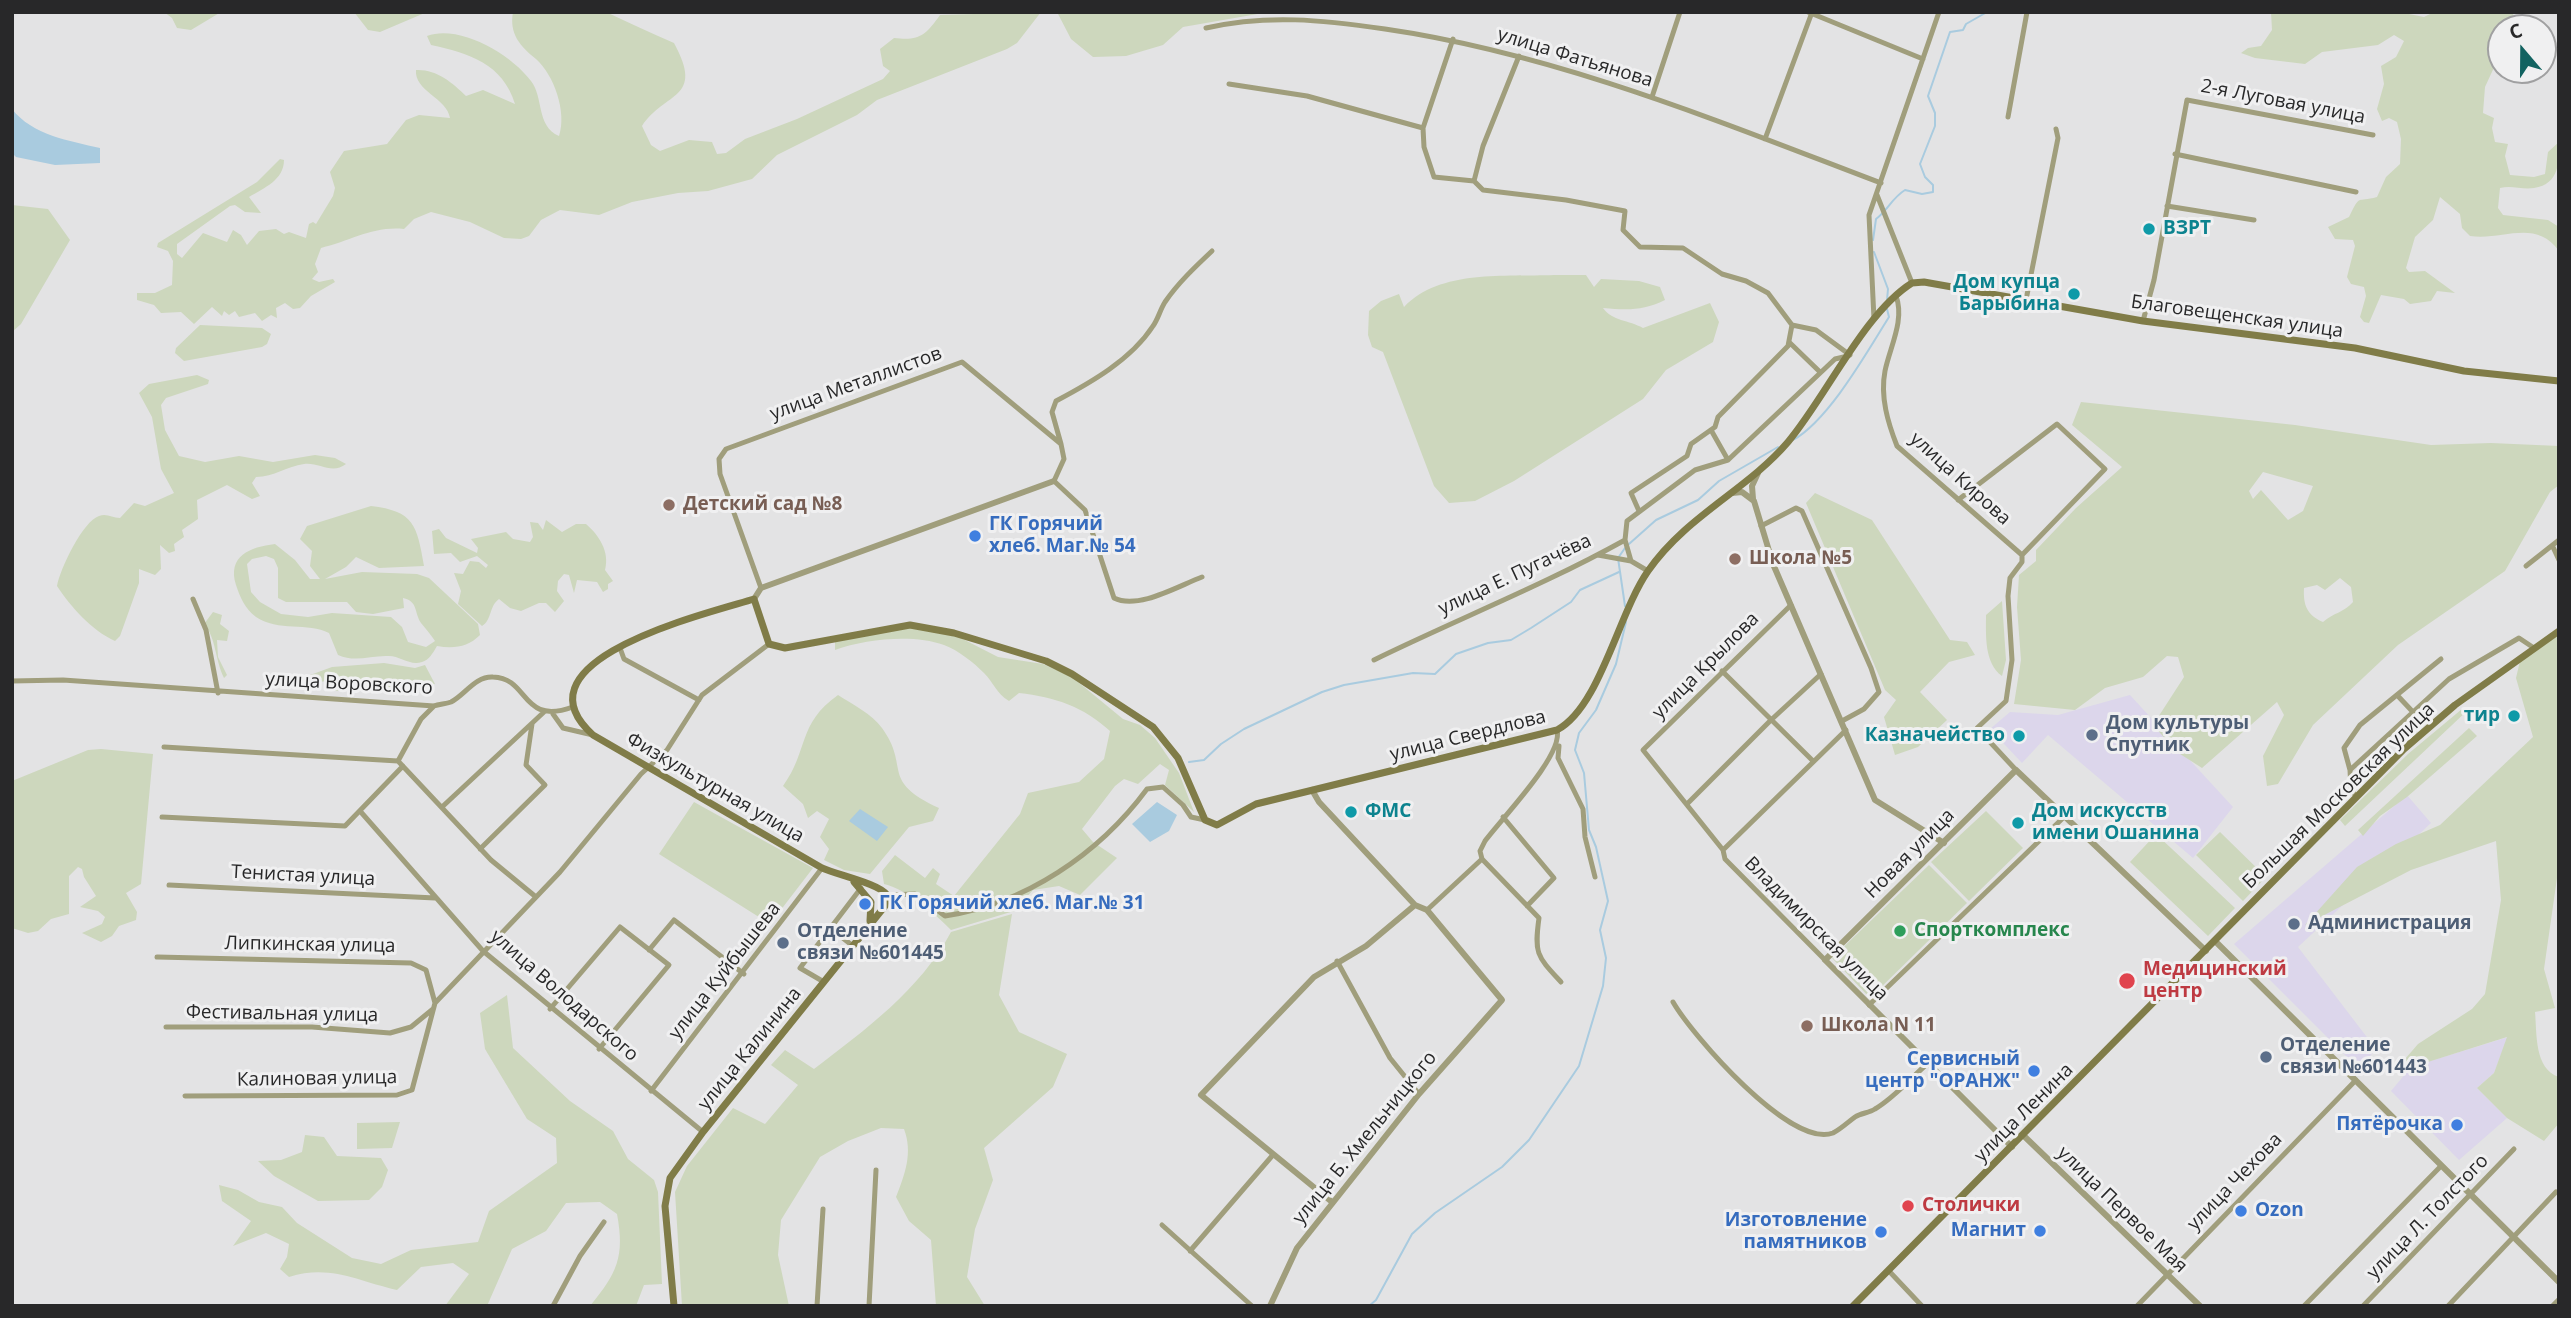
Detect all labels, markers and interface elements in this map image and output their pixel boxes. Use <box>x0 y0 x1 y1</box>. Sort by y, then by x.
north arrow <box>2487 14 2557 84</box>
text: С <box>2505 17 2526 45</box>
street label: улица Фатьянова <box>1495 24 1655 92</box>
street label: 2-я Луговая улица <box>2199 75 2367 129</box>
place label: ВЗРТ <box>2163 218 2211 240</box>
marker: ВЗРТ <box>2141 221 2157 237</box>
place label: Дом купца Барыбина <box>1953 272 2060 316</box>
marker: Дом купца Барыбина <box>2066 286 2082 302</box>
street label: Благовещенская улица <box>2130 291 2344 343</box>
street label: улица Металлистов <box>767 342 945 426</box>
street label: улица Кирова <box>1905 428 2015 530</box>
place label: Детский сад №8 <box>683 494 842 516</box>
marker: Детский сад №8 <box>661 497 677 513</box>
place label: ГК Горячий хлеб. Маг.№ 54 <box>989 514 1136 558</box>
marker: ГК Горячий хлеб. Маг.№ 54 <box>967 528 983 544</box>
street label: улица Е. Пугачёва <box>1435 530 1595 620</box>
place label: Школа №5 <box>1749 548 1852 570</box>
marker: Школа №5 <box>1727 551 1743 567</box>
street label: улица Крылова <box>1648 608 1764 724</box>
street label: улица Воровского <box>265 668 433 700</box>
street label: Большая Московская улица <box>2238 698 2440 894</box>
place label: тир <box>2464 705 2500 727</box>
street label: улица Свердлова <box>1388 706 1548 766</box>
marker: тир <box>2506 708 2522 724</box>
place label: Дом культуры Спутник <box>2106 713 2249 757</box>
place label: Казначейство <box>1865 725 2005 747</box>
marker: Дом культуры Спутник <box>2084 727 2100 743</box>
street label: Физкультурная улица <box>622 728 808 848</box>
marker: Казначейство <box>2011 728 2027 744</box>
place label: ФМС <box>1365 801 1411 823</box>
place label: Дом искусств имени Ошанина <box>2032 801 2199 845</box>
marker: ФМС <box>1343 804 1359 820</box>
street label: Новая улица <box>1860 804 1960 904</box>
marker: Дом искусств имени Ошанина <box>2010 815 2026 831</box>
street label: Владимирская улица <box>1739 852 1893 1006</box>
street label: Тенистая улица <box>230 861 376 891</box>
place label: ГК Горячий хлеб. Маг.№ 31 <box>879 893 1145 915</box>
marker: ГК Горячий хлеб. Маг.№ 31 <box>857 896 873 912</box>
street label: улица Куйбышева <box>664 898 786 1044</box>
place label: Администрация <box>2308 913 2472 935</box>
marker: Администрация <box>2286 916 2302 932</box>
place label: Спорткомплекс <box>1914 920 2070 942</box>
place label: Отделение связи №601445 <box>797 921 944 965</box>
marker: Спорткомплекс <box>1892 923 1908 939</box>
street label: улица Володарского <box>485 925 643 1067</box>
street label: Липкинская улица <box>224 932 396 958</box>
marker: Отделение связи №601445 <box>775 935 791 951</box>
place label: Медицинский центр <box>2143 959 2287 1003</box>
marker: Медицинский центр <box>2117 971 2137 991</box>
street label: улица Калинина <box>693 983 807 1115</box>
street label: Фестивальная улица <box>186 1001 378 1027</box>
place label: Школа N 11 <box>1821 1015 1936 1037</box>
marker: Школа N 11 <box>1799 1018 1815 1034</box>
place label: Отделение связи №601443 <box>2280 1035 2427 1079</box>
street label: улица Б. Хмельницкого <box>1288 1047 1442 1229</box>
place label: Сервисный центр "ОРАНЖ" <box>1865 1049 2020 1093</box>
marker: Отделение связи №601443 <box>2258 1049 2274 1065</box>
street label: улица Ленина <box>1970 1059 2078 1167</box>
marker: Сервисный центр "ОРАНЖ" <box>2026 1063 2042 1079</box>
street label: Калиновая улица <box>237 1066 397 1092</box>
place label: Пятёрочка <box>2336 1114 2443 1136</box>
marker: Пятёрочка <box>2449 1117 2465 1133</box>
street label: улица Чехова <box>2183 1129 2287 1235</box>
street label: улица Первое Мая <box>2052 1142 2192 1278</box>
street label: улица Л. Толстого <box>2362 1150 2494 1284</box>
place label: Столички <box>1922 1195 2020 1217</box>
marker: Столички <box>1900 1198 1916 1214</box>
place label: Ozon <box>2255 1200 2304 1222</box>
marker: Ozon <box>2233 1203 2249 1219</box>
place label: Изготовление памятников <box>1725 1210 1867 1254</box>
place label: Магнит <box>1951 1220 2026 1242</box>
marker: Магнит <box>2032 1223 2048 1239</box>
marker: Изготовление памятников <box>1873 1224 1889 1240</box>

